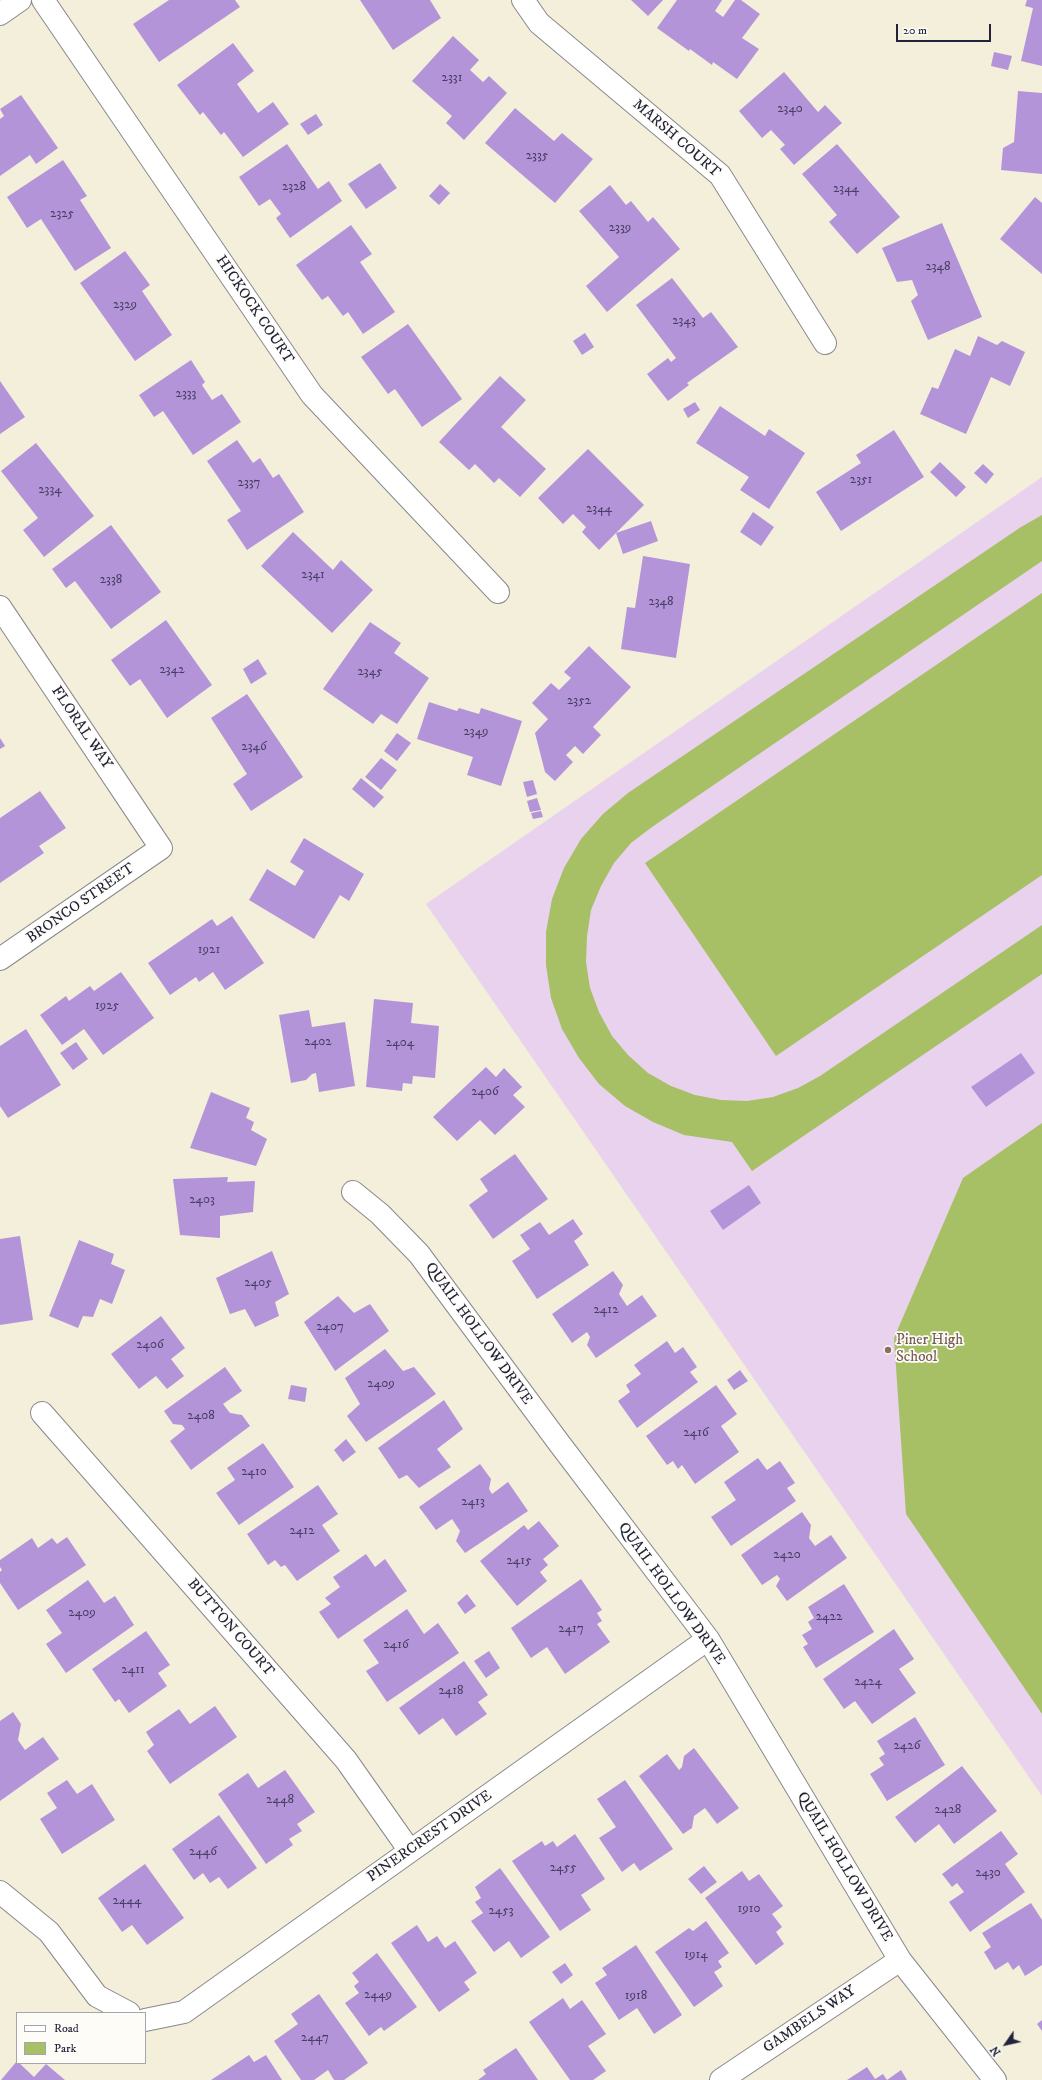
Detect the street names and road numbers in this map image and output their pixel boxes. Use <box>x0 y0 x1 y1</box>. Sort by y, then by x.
street label: MARSH COURT <box>628 96 724 182</box>
street label: HICKOCK COURT <box>211 252 297 368</box>
street label: FLORAL WAY <box>47 683 115 773</box>
street label: BRONCO STREET <box>24 860 138 948</box>
street label: QUAIL HOLLOW DRIVE <box>420 1259 536 1409</box>
street label: QUAIL HOLLOW DRIVE <box>613 1519 729 1669</box>
street label: BUTTON COURT <box>183 1576 277 1680</box>
street label: PINERCREST DRIVE <box>364 1787 496 1887</box>
street label: QUAIL HOLLOW DRIVE <box>792 1789 896 1945</box>
street label: GAMBELS WAY <box>760 1982 860 2058</box>

